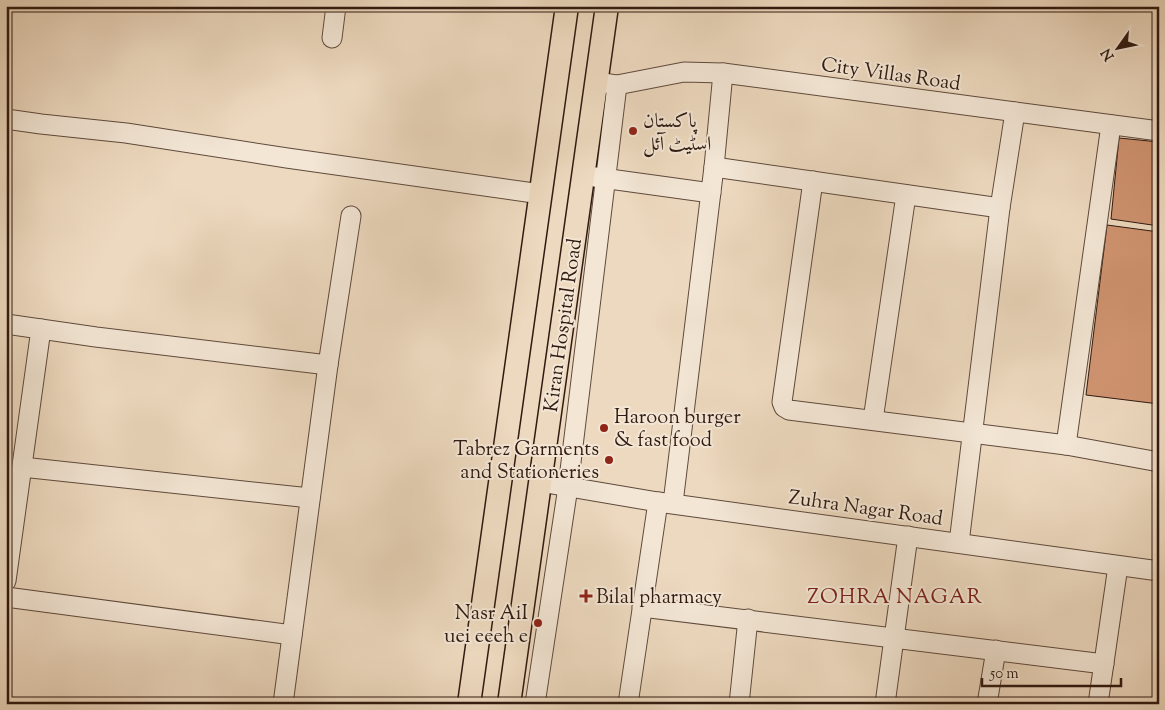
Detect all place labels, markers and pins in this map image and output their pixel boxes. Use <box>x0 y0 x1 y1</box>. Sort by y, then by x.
place label: پاکستان اسٹیٹ آئل <box>643 108 711 160</box>
marker: پاکستان اسٹیٹ آئل <box>627 125 639 137</box>
place label: Haroon burger & fast food <box>614 404 741 456</box>
marker: Haroon burger & fast food <box>598 422 610 434</box>
place label: Tabrez Garments and Stationeries <box>453 436 599 488</box>
marker: Tabrez Garments and Stationeries <box>603 454 615 466</box>
place label: Bilal pharmacy <box>596 584 722 613</box>
marker: Bilal pharmacy <box>580 590 592 602</box>
place label: Nasr AiI uei eeeh e <box>444 600 528 652</box>
marker: Nasr AiI uei eeeh e <box>532 617 544 629</box>

